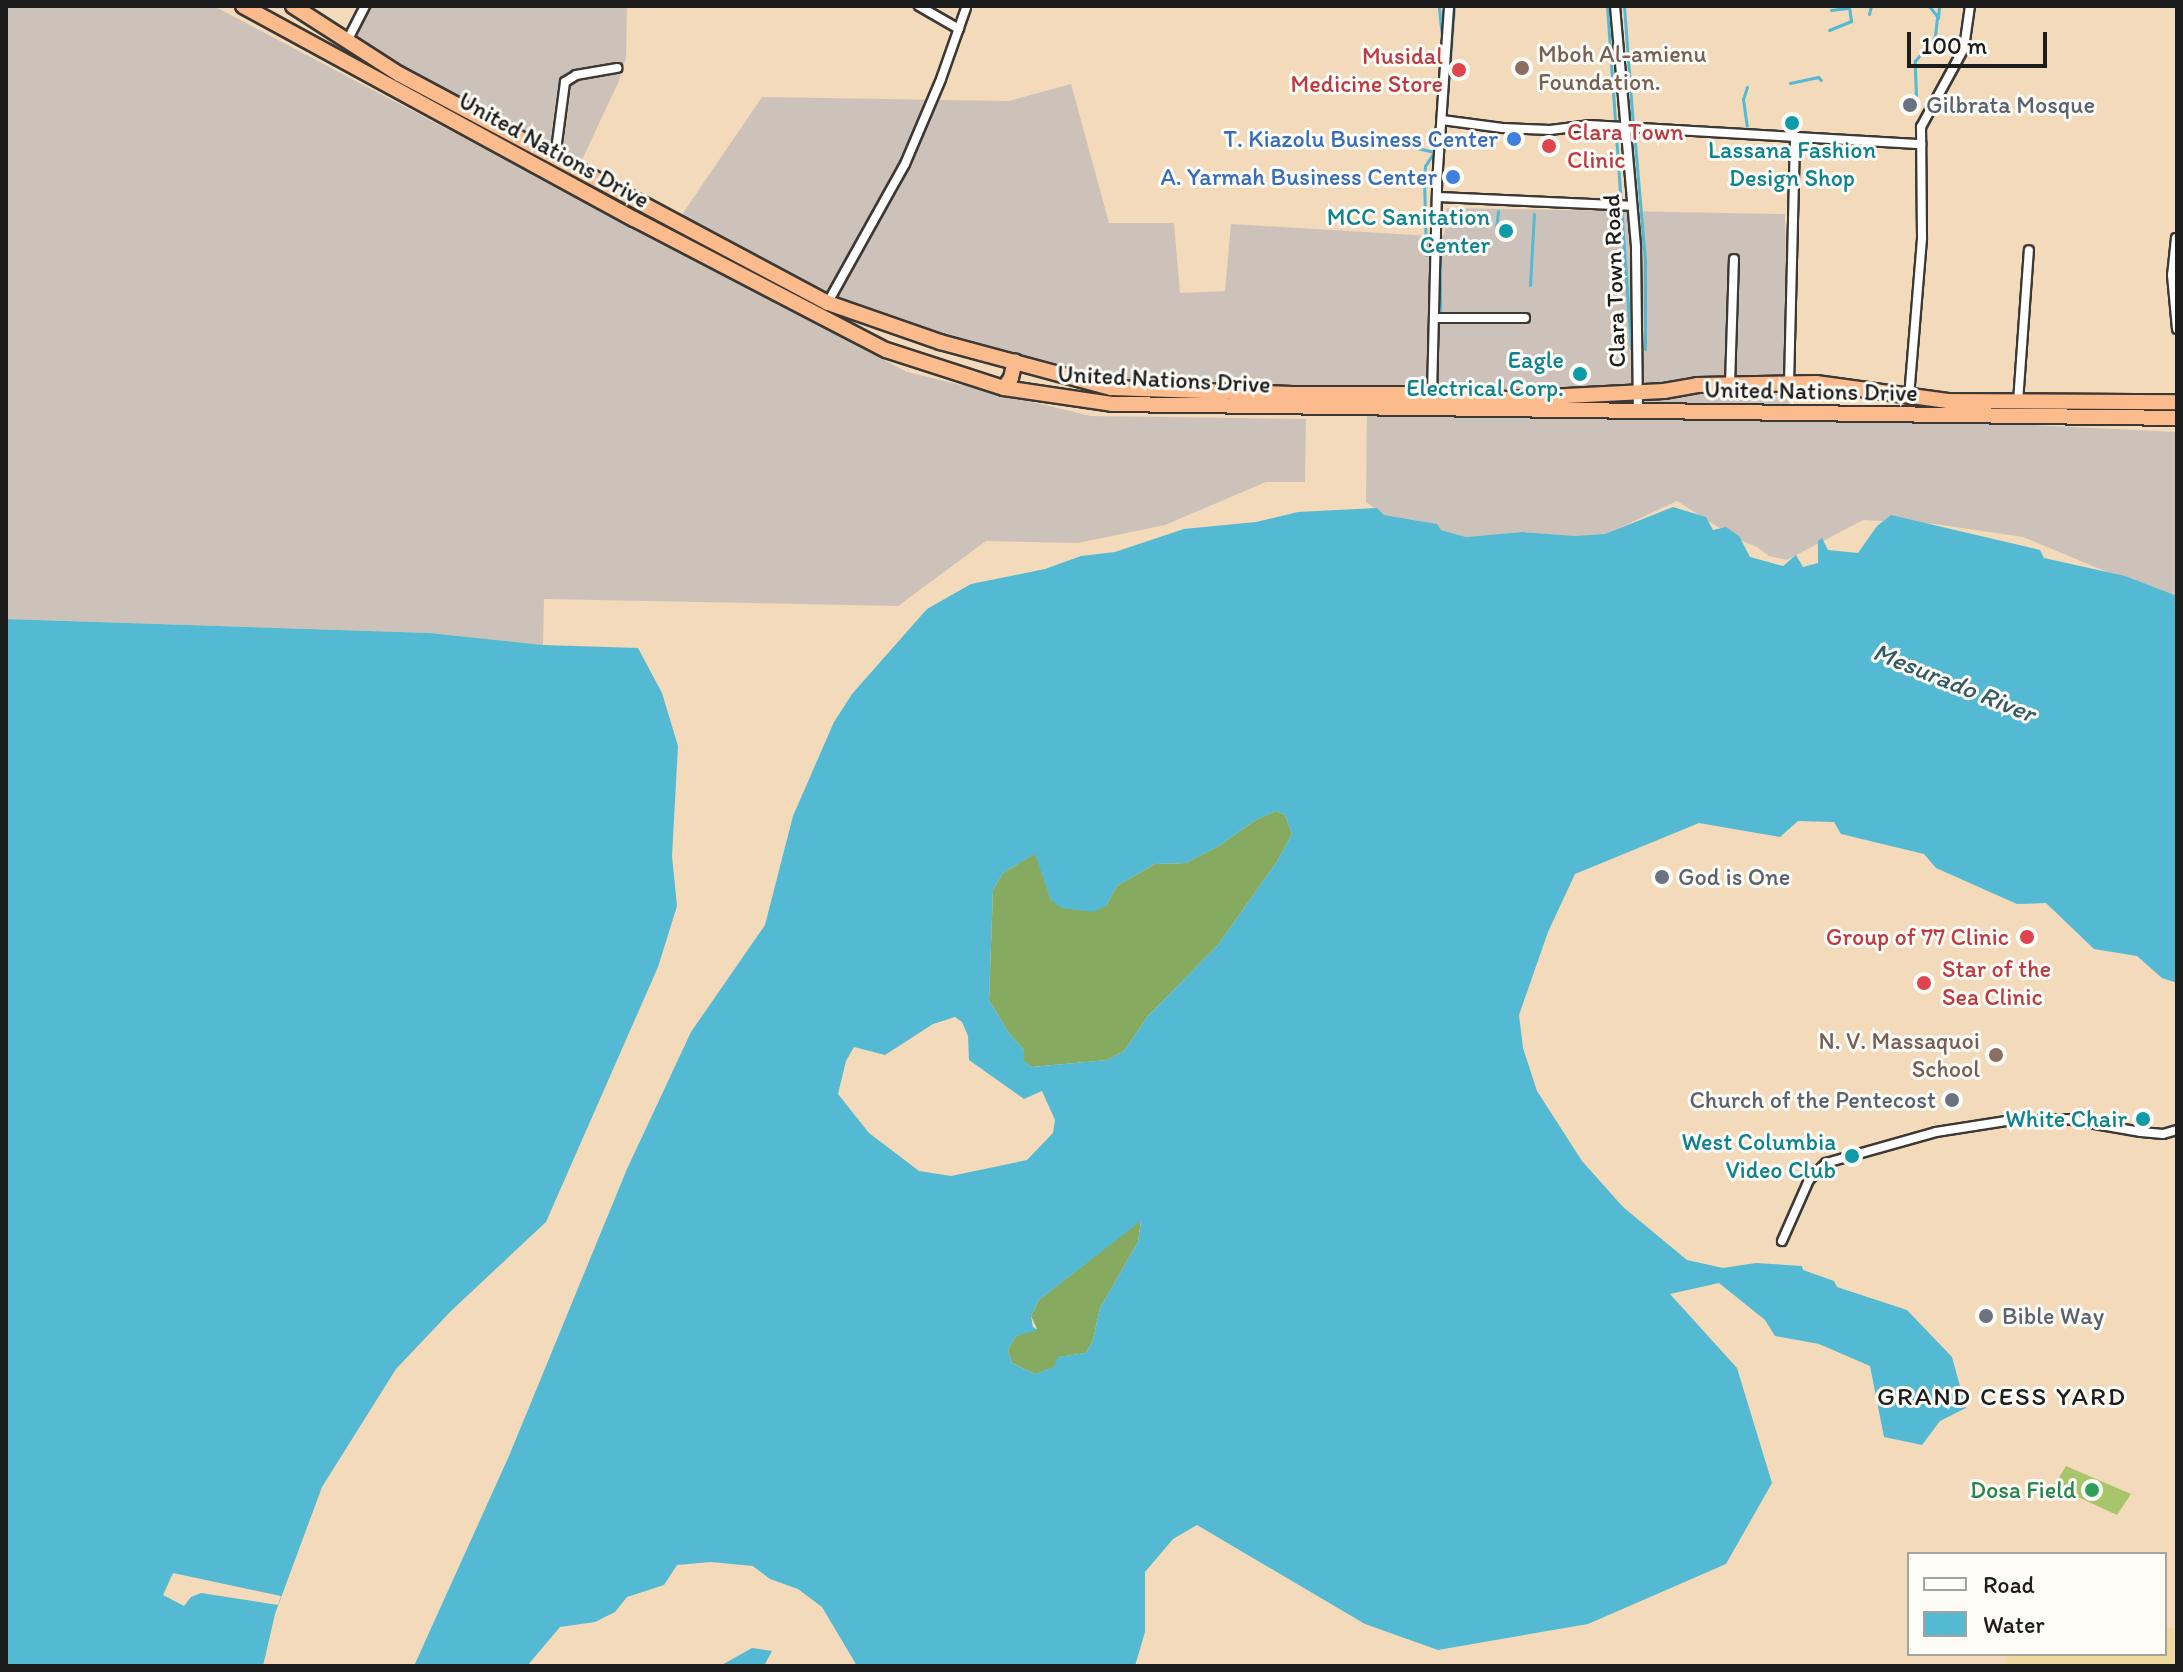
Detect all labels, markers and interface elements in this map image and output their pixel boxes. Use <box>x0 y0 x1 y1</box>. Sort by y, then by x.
scale bar <box>1911 16 2051 66</box>
text: 100 m <box>1921 31 1987 60</box>
place label: Mboh Al-amienu Foundation. <box>1538 40 1707 96</box>
place label: Musidal Medicine Store <box>1291 42 1443 98</box>
marker: Mboh Al-amienu Foundation. <box>1513 59 1531 77</box>
marker: Musidal Medicine Store <box>1450 61 1468 79</box>
street label: United Nations Drive <box>454 86 654 214</box>
place label: Gilbrata Mosque <box>1926 91 2095 119</box>
marker: Gilbrata Mosque <box>1901 96 1919 114</box>
marker: Lassana Fashion Design Shop <box>1783 114 1801 132</box>
place label: Clara Town Clinic <box>1567 118 1680 174</box>
place label: T. Kiazolu Business Center <box>1224 125 1498 153</box>
marker: T. Kiazolu Business Center <box>1505 130 1523 148</box>
marker: Clara Town Clinic <box>1538 135 1560 157</box>
place label: Lassana Fashion Design Shop <box>1708 136 1876 192</box>
place label: A. Yarmah Business Center <box>1160 163 1437 191</box>
marker: A. Yarmah Business Center <box>1444 168 1462 186</box>
street label: Clara Town Road <box>1597 195 1631 367</box>
place label: MCC Sanitation Center <box>1327 203 1490 259</box>
marker: MCC Sanitation Center <box>1497 222 1515 240</box>
place label: Eagle Electrical Corp. <box>1406 346 1564 402</box>
street label: United Nations Drive <box>1057 359 1271 399</box>
marker: Eagle Electrical Corp. <box>1571 365 1589 383</box>
street label: United Nations Drive <box>1704 375 1918 407</box>
water label: Mesurado River <box>1869 636 2039 730</box>
place label: God is One <box>1678 863 1790 891</box>
marker: God is One <box>1653 868 1671 886</box>
place label: Group of 77 Clinic <box>1826 923 2009 951</box>
marker: Group of 77 Clinic <box>2016 926 2038 948</box>
place label: Star of the Sea Clinic <box>1942 955 2051 1011</box>
marker: Star of the Sea Clinic <box>1913 972 1935 994</box>
place label: N. V. Massaquoi School <box>1818 1027 1980 1083</box>
marker: N. V. Massaquoi School <box>1987 1046 2005 1064</box>
place label: Church of the Pentecost <box>1689 1086 1936 1114</box>
marker: Church of the Pentecost <box>1943 1091 1961 1109</box>
place label: White Chair <box>2006 1105 2127 1133</box>
marker: White Chair <box>2134 1110 2152 1128</box>
place label: West Columbia Video Club <box>1682 1128 1836 1184</box>
marker: West Columbia Video Club <box>1843 1147 1861 1165</box>
place label: Bible Way <box>2002 1302 2103 1330</box>
marker: Bible Way <box>1977 1307 1995 1325</box>
district label: GRAND CESS YARD <box>1877 1381 2127 1413</box>
place label: Dosa Field <box>1970 1476 2076 1504</box>
marker: Dosa Field <box>2083 1481 2101 1499</box>
legend <box>1907 1552 2167 1656</box>
text: Road <box>1983 1570 2035 1599</box>
text: Water <box>1983 1610 2045 1639</box>

